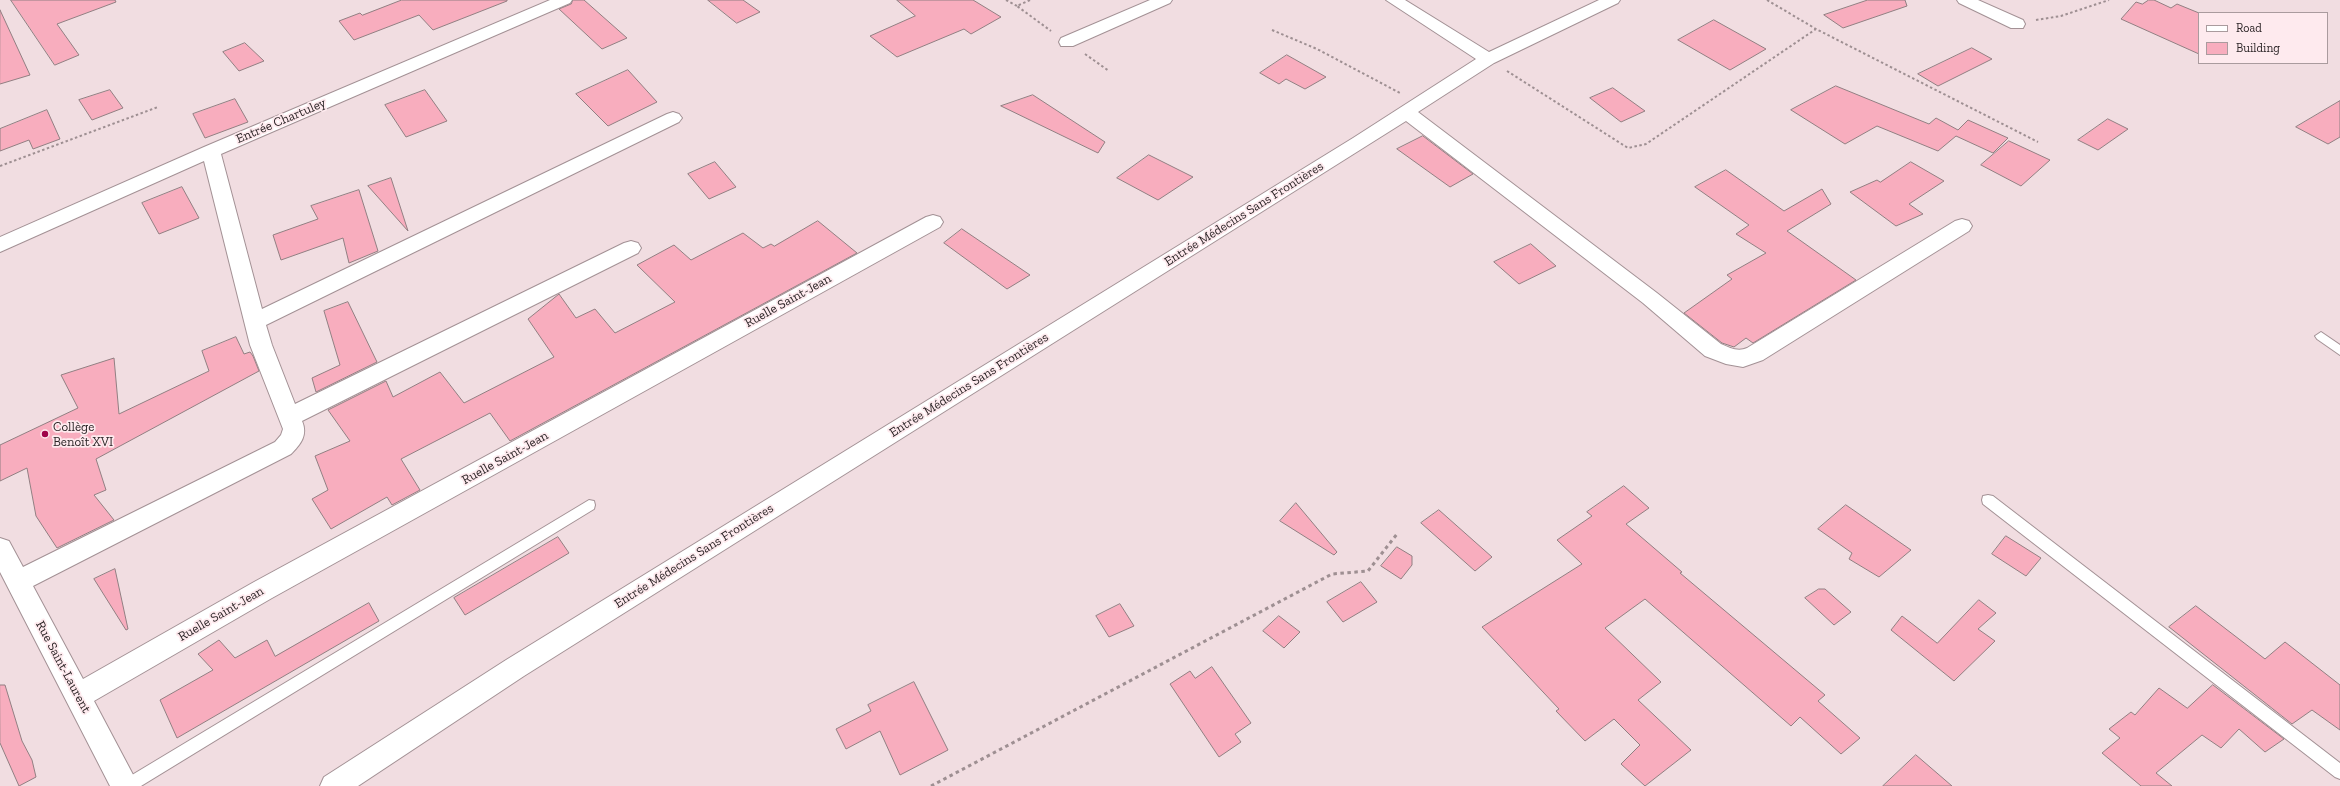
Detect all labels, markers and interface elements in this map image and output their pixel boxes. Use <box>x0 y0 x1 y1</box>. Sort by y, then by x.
legend <box>2198 12 2328 64</box>
text: Road <box>2236 21 2262 35</box>
text: Building <box>2236 41 2280 55</box>
street label: Entrée Chartuley <box>234 95 328 147</box>
street label: Entrée Médecins Sans Frontières <box>1162 158 1326 270</box>
street label: Ruelle Saint-Jean <box>742 271 834 331</box>
street label: Entrée Médecins Sans Frontières <box>887 329 1051 441</box>
place label: Collège Benoît XVI <box>53 419 113 450</box>
street label: Ruelle Saint-Jean <box>459 428 551 488</box>
marker: Collège Benoît XVI <box>40 429 50 439</box>
street label: Entrée Médecins Sans Frontières <box>612 500 776 612</box>
street label: Ruelle Saint-Jean <box>175 583 267 645</box>
street label: Rue Saint-Laurent <box>32 618 94 716</box>

